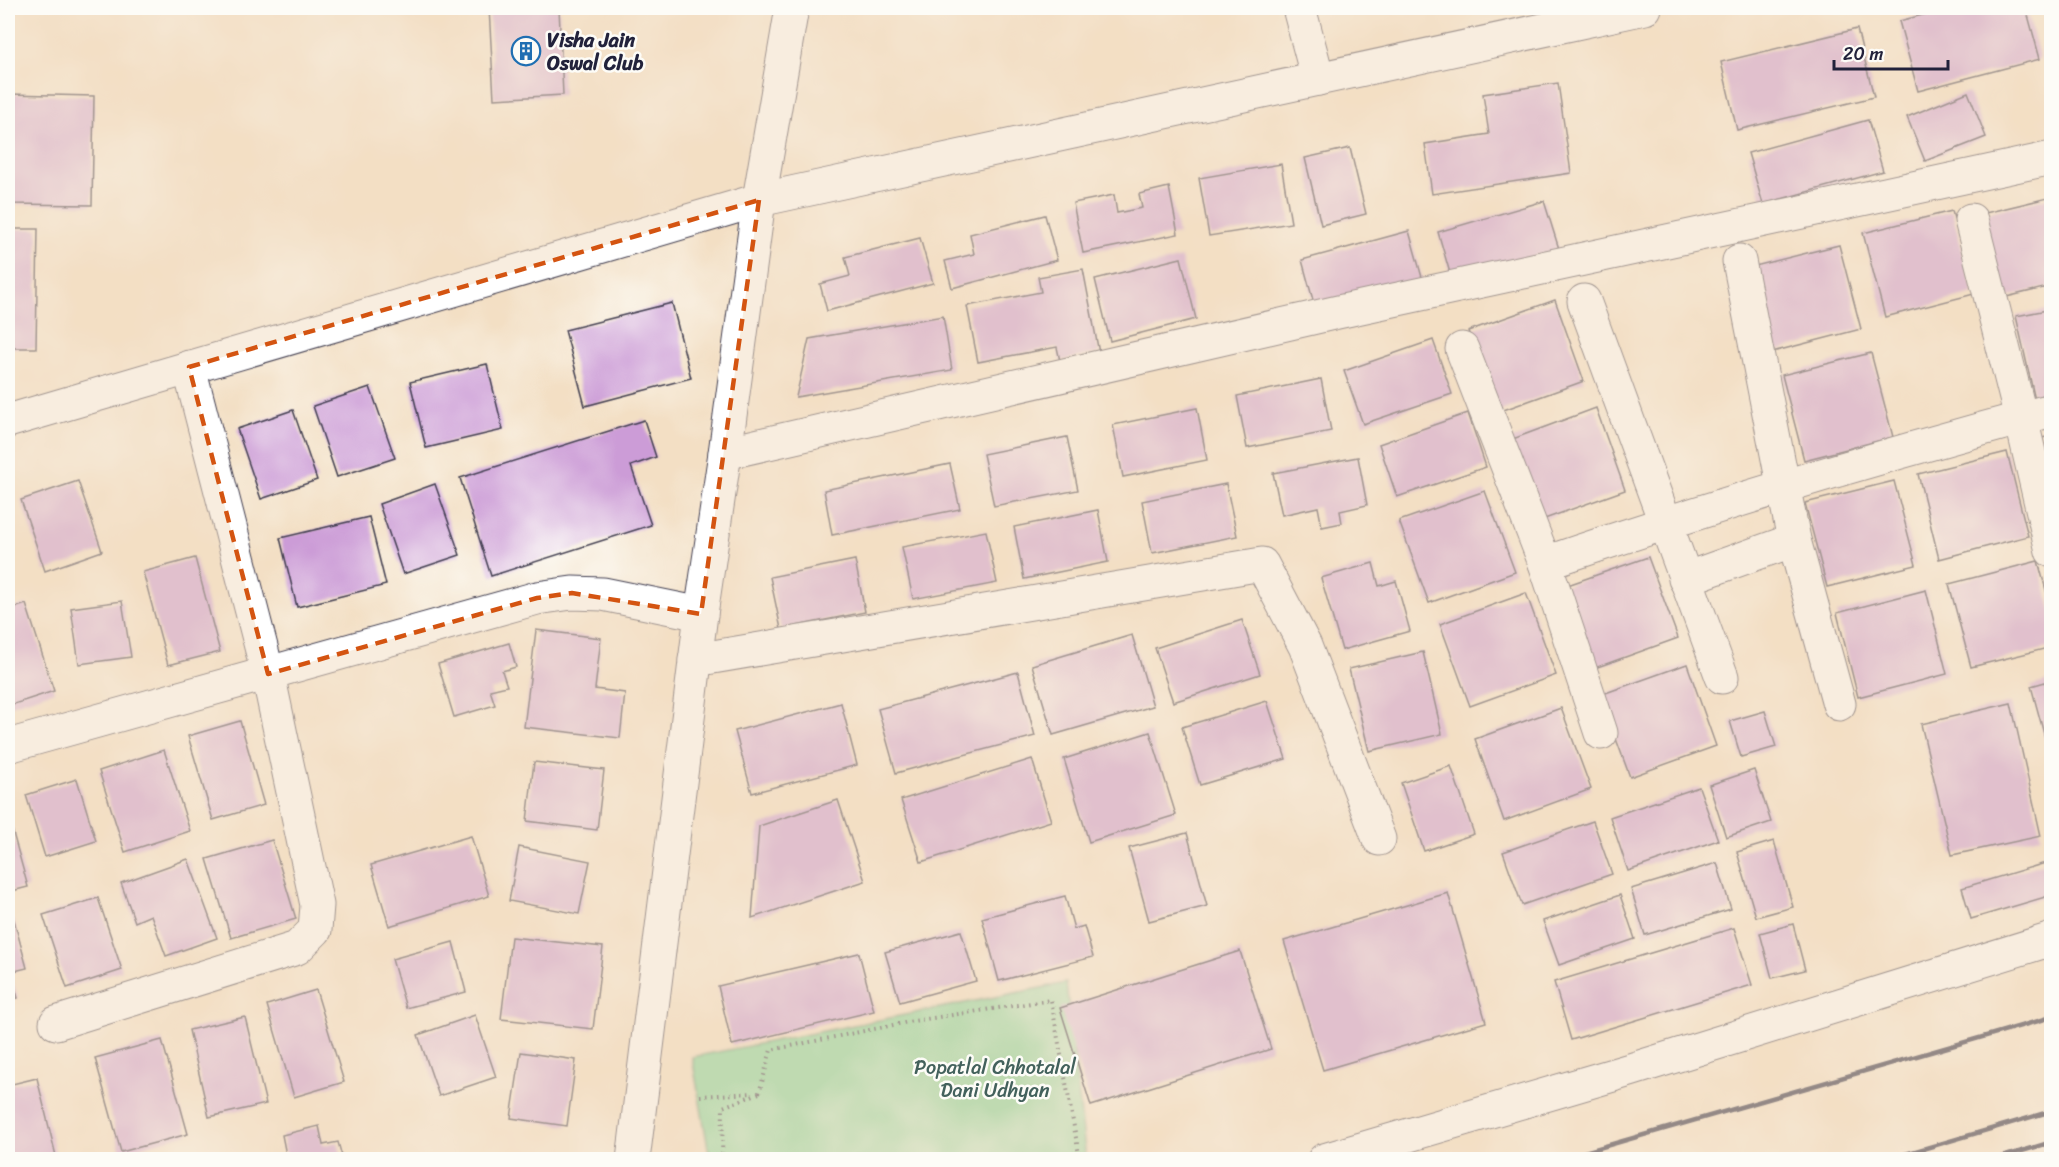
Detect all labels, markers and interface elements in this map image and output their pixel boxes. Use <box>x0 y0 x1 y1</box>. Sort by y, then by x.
place label: Visha Jain Oswal Club <box>547 23 644 81</box>
scale bar <box>1834 33 1948 71</box>
building icon: Visha Jain Oswal Club <box>510 35 542 67</box>
text: 20 m <box>1843 38 1883 70</box>
park label: Popatlal Chhotalal Dani Udhyan <box>914 1050 1076 1108</box>

